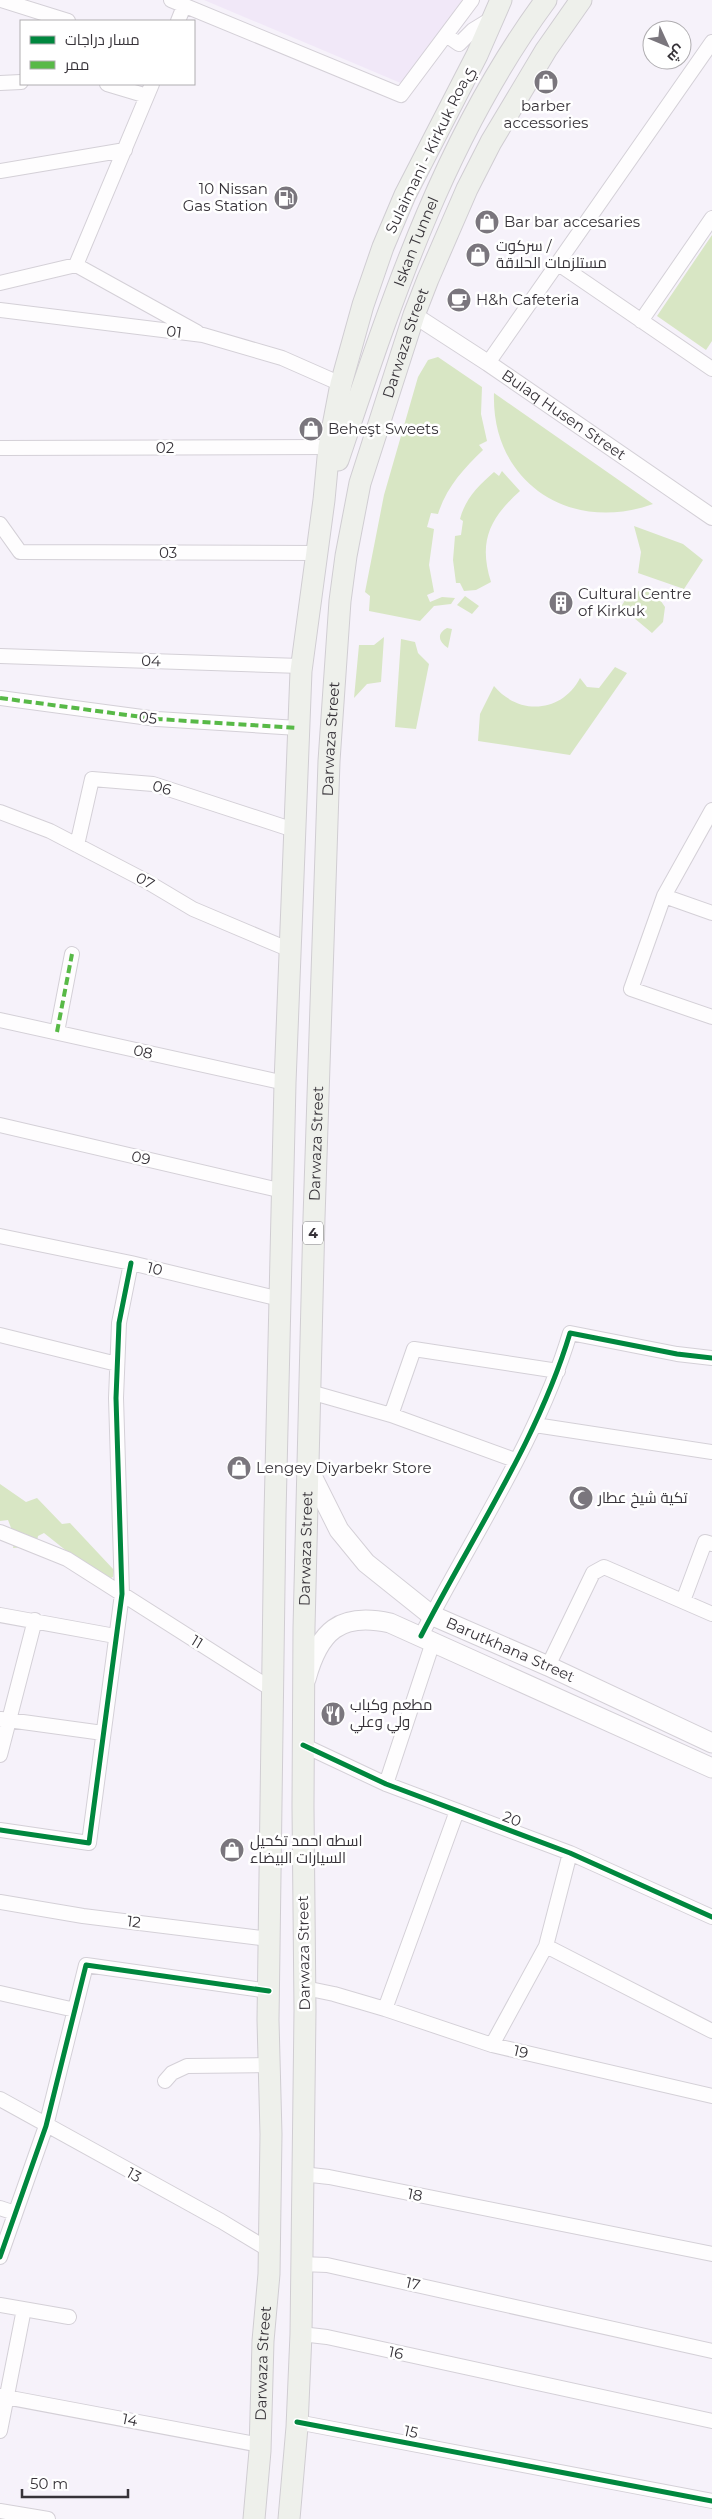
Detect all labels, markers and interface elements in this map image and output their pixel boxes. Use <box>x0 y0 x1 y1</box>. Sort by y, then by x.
legend <box>20 20 195 85</box>
north arrow <box>642 20 692 70</box>
text: مسار دراجات <box>65 30 140 49</box>
text: ش <box>664 41 689 67</box>
text: ممر <box>64 55 89 74</box>
street label: Sulaimani - Kirkuk Roaي <box>381 63 481 238</box>
shop icon: barber accessories <box>533 69 559 95</box>
place label: barber accessories <box>504 96 588 132</box>
place label: 10 Nissan Gas Station <box>183 179 268 215</box>
fuel station icon: 10 Nissan Gas Station <box>273 185 299 211</box>
street label: Iskan Tunnel <box>389 193 443 289</box>
shop icon: Bar bar accesaries <box>474 209 500 235</box>
place label: Bar bar accesaries <box>504 212 640 231</box>
place label: سركوت / مستلزمات الحلاقة <box>496 236 607 272</box>
shop icon: سركوت / مستلزمات الحلاقة <box>465 242 491 268</box>
street label: Darwaza Street <box>378 285 433 401</box>
cafe icon: H&h Cafeteria <box>446 287 472 313</box>
place label: H&h Cafeteria <box>476 290 579 309</box>
street label: 01 <box>165 321 183 342</box>
street label: Bulaq Husen Street <box>498 365 630 464</box>
shop icon: Beheşt Sweets <box>298 416 324 442</box>
place label: Beheşt Sweets <box>328 419 438 438</box>
street label: 02 <box>156 438 174 457</box>
street label: 03 <box>159 543 177 562</box>
place label: Cultural Centre of Kirkuk <box>578 584 691 620</box>
building icon: Cultural Centre of Kirkuk <box>548 590 574 616</box>
street label: 04 <box>141 651 161 670</box>
street label: Darwaza Street <box>318 681 343 797</box>
street label: 05 <box>138 707 158 728</box>
street label: 06 <box>150 776 174 799</box>
street label: 07 <box>132 868 158 893</box>
street label: 08 <box>131 1040 155 1063</box>
street label: Darwaza Street <box>305 1086 327 1201</box>
street label: 09 <box>130 1146 153 1169</box>
road number: 4 <box>303 1222 323 1244</box>
street label: 10 <box>145 1257 165 1280</box>
shop icon: Lengey Diyarbekr Store <box>226 1455 252 1481</box>
place label: Lengey Diyarbekr Store <box>256 1458 432 1477</box>
mosque icon: تكية شيخ عطار <box>568 1485 594 1511</box>
place label: تكية شيخ عطار <box>597 1488 688 1509</box>
street label: Darwaza Street <box>295 1491 316 1606</box>
street label: Barutkhana Street <box>443 1613 578 1686</box>
street label: 11 <box>188 1631 207 1653</box>
place label: مطعم وكباب ولي وعلي <box>350 1695 432 1734</box>
restaurant icon: مطعم وكباب ولي وعلي <box>320 1701 346 1727</box>
street label: 20 <box>500 1806 524 1831</box>
place label: اسطه احمد تكحيل السيارات البيضاء <box>250 1831 363 1867</box>
shop icon: اسطه احمد تكحيل السيارات البيضاء <box>219 1837 245 1863</box>
street label: Darwaza Street <box>293 1895 314 2011</box>
street label: 12 <box>126 1911 142 1932</box>
street label: 19 <box>512 2041 530 2062</box>
street label: 13 <box>124 2163 145 2186</box>
street label: 18 <box>406 2184 424 2205</box>
street label: 17 <box>404 2273 422 2294</box>
street label: Darwaza Street <box>251 2305 275 2421</box>
street label: 16 <box>387 2342 405 2363</box>
street label: 14 <box>121 2409 140 2430</box>
street label: 15 <box>402 2421 420 2442</box>
scale bar <box>22 2466 129 2498</box>
text: 50 m <box>30 2474 68 2493</box>

